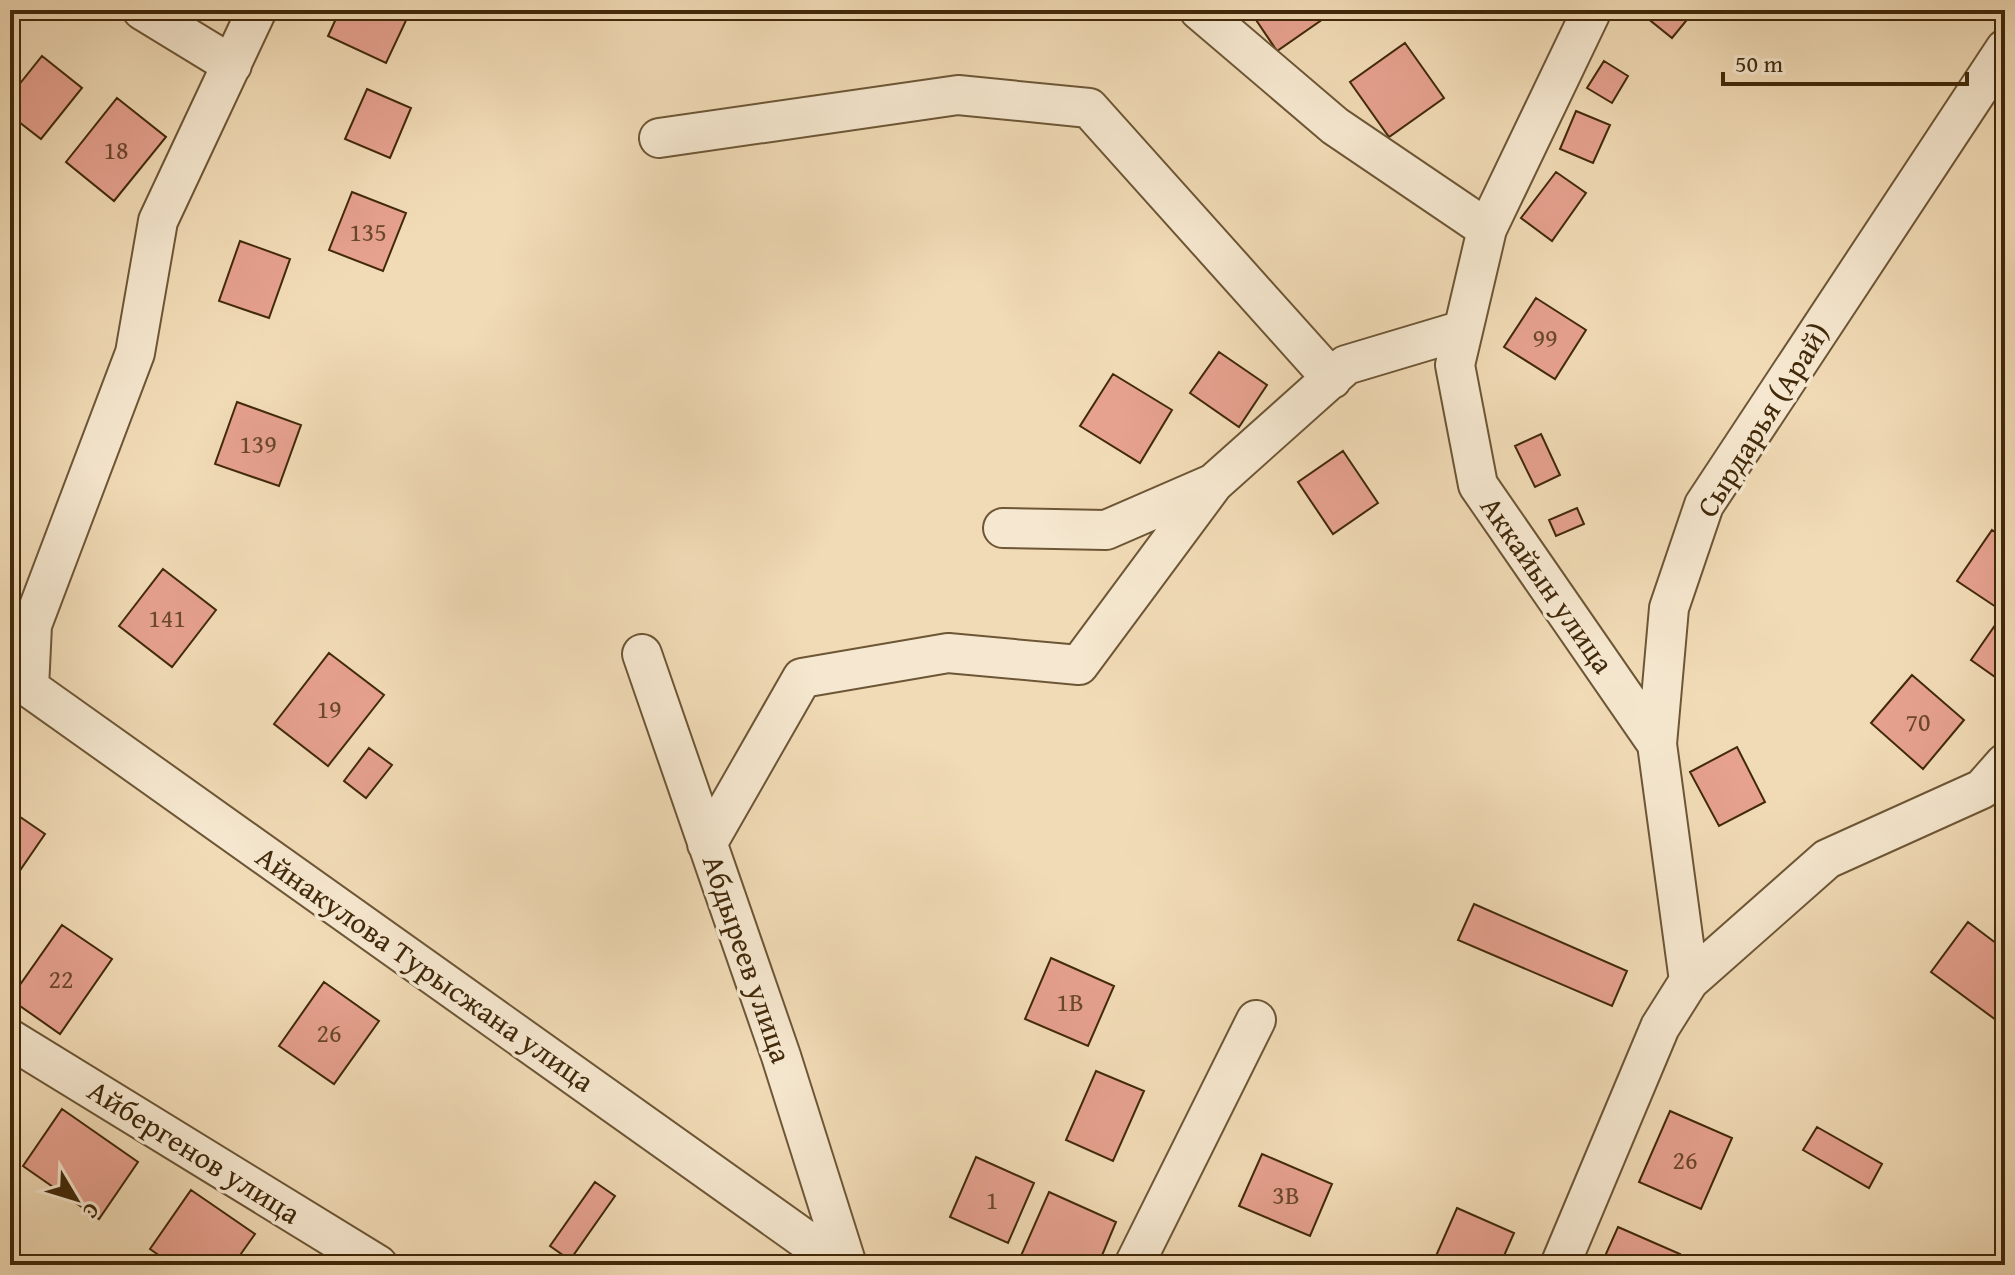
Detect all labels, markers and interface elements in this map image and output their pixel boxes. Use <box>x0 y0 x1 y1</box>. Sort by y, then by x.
scale bar <box>1723 36 1967 86</box>
text: 50 m <box>1735 46 1783 81</box>
house number: 18 <box>103 130 129 169</box>
house number: 135 <box>349 212 387 251</box>
street label: Сырдарья (Арай) <box>1685 314 1840 525</box>
house number: 99 <box>1532 318 1558 357</box>
house number: 139 <box>239 424 277 463</box>
street label: Аккайын улица <box>1470 487 1626 683</box>
house number: 141 <box>148 598 186 637</box>
house number: 19 <box>316 689 342 728</box>
house number: 70 <box>1905 702 1931 741</box>
street label: Айнакулова Турысжана улица <box>247 834 604 1103</box>
street label: Абдыреев улица <box>692 849 804 1069</box>
house number: 22 <box>48 959 74 998</box>
house number: 1В <box>1056 982 1084 1021</box>
house number: 26 <box>316 1013 342 1052</box>
street label: Айбергенов улица <box>80 1068 310 1235</box>
house number: 26 <box>1672 1140 1698 1179</box>
north arrow <box>36 1159 116 1239</box>
house number: 3В <box>1272 1175 1300 1214</box>
house number: 1 <box>986 1180 998 1219</box>
text: С <box>75 1197 108 1226</box>

